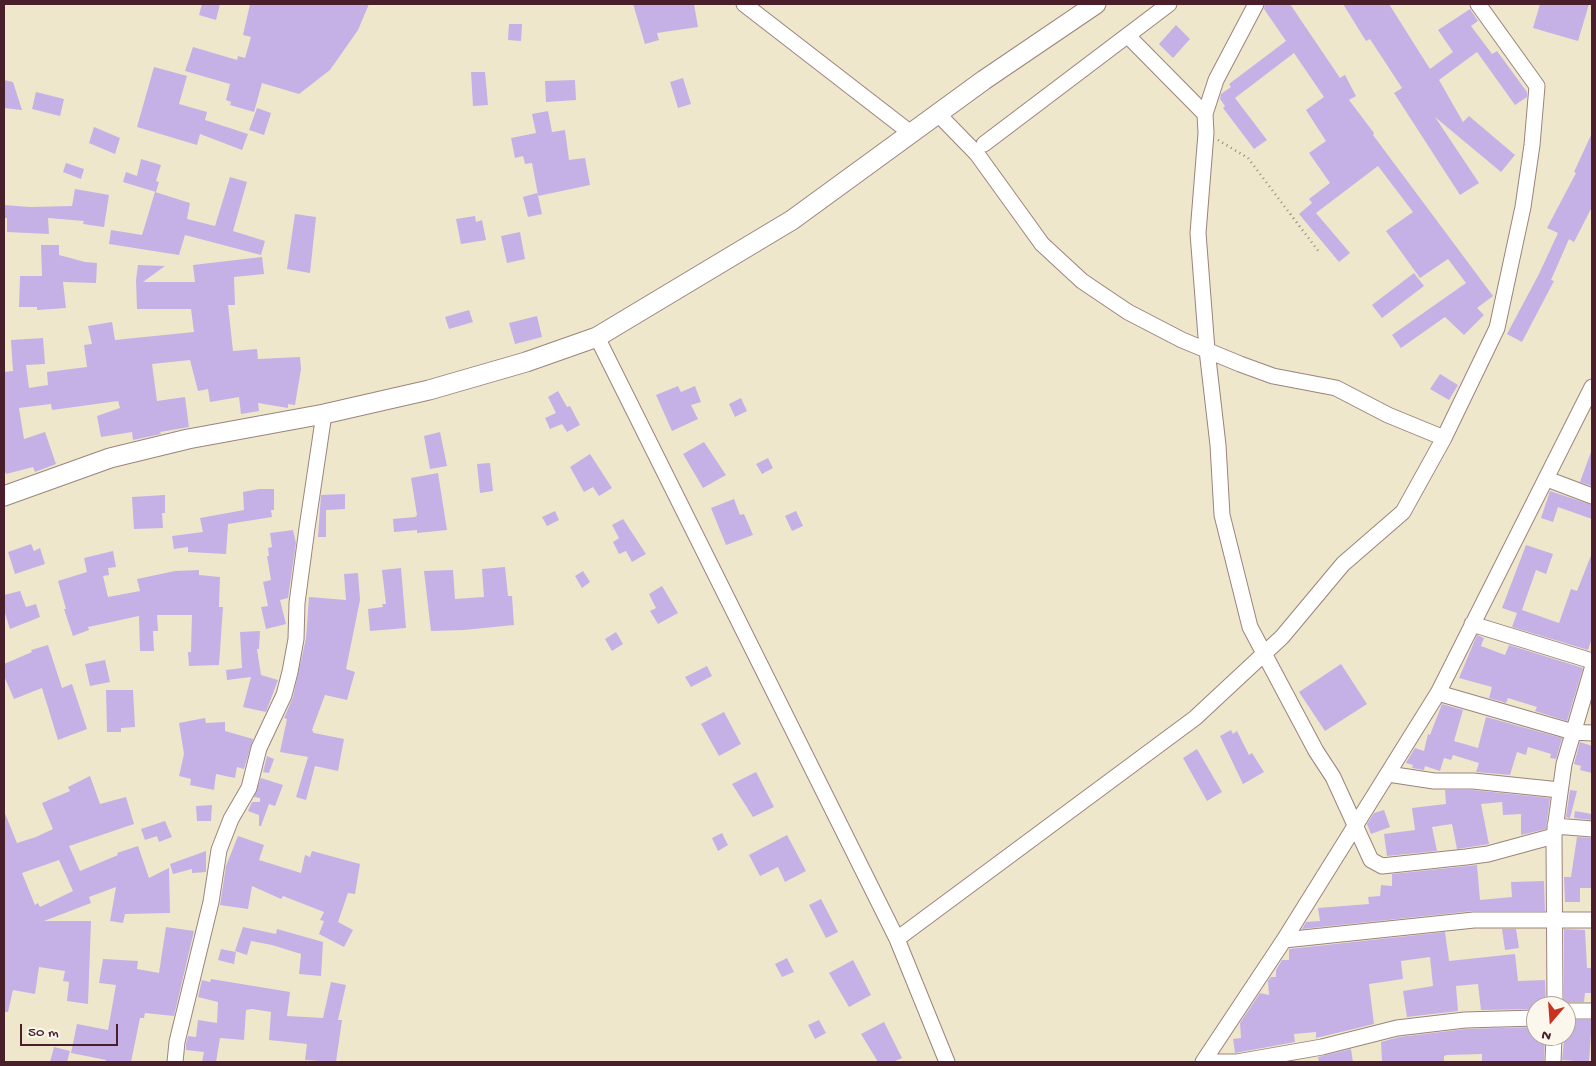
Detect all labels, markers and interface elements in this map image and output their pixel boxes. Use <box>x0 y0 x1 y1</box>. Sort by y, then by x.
north arrow <box>1526 996 1576 1046</box>
scale bar <box>22 1014 120 1046</box>
text: 50 m <box>28 1024 59 1042</box>
text: N <box>1540 1025 1554 1044</box>

